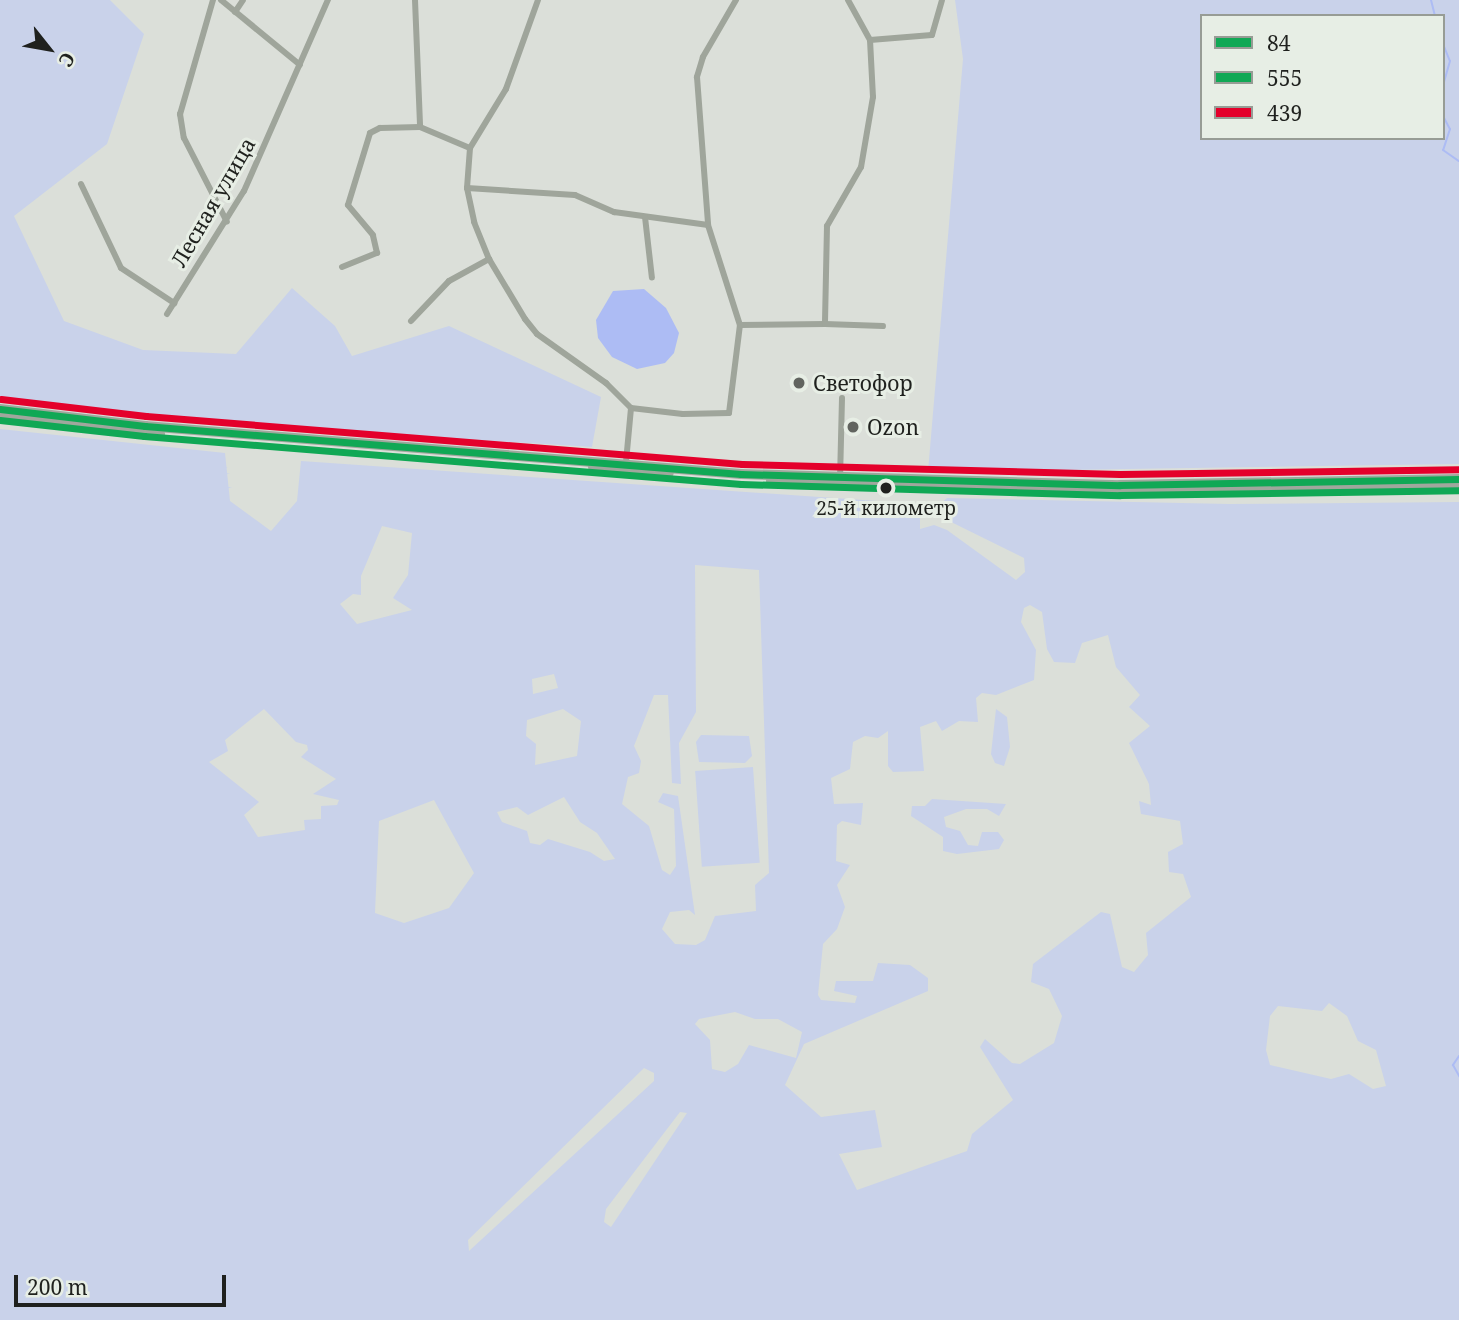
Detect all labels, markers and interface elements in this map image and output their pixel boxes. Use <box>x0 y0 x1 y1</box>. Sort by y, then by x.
north arrow <box>14 14 84 84</box>
legend <box>1200 14 1445 140</box>
text: 84 <box>1267 29 1290 57</box>
text: С <box>53 48 81 72</box>
text: 555 <box>1267 64 1302 92</box>
text: 439 <box>1267 99 1302 127</box>
street label: Лесная улица <box>166 133 260 271</box>
place label: Светофор <box>813 370 913 396</box>
marker: Светофор <box>791 375 807 391</box>
place label: Ozon <box>867 414 919 440</box>
marker: Ozon <box>845 419 861 435</box>
marker: 25-й километр <box>879 481 893 495</box>
place label: 25-й километр <box>816 498 956 520</box>
scale bar <box>18 1260 229 1304</box>
text: 200 m <box>27 1273 88 1301</box>

